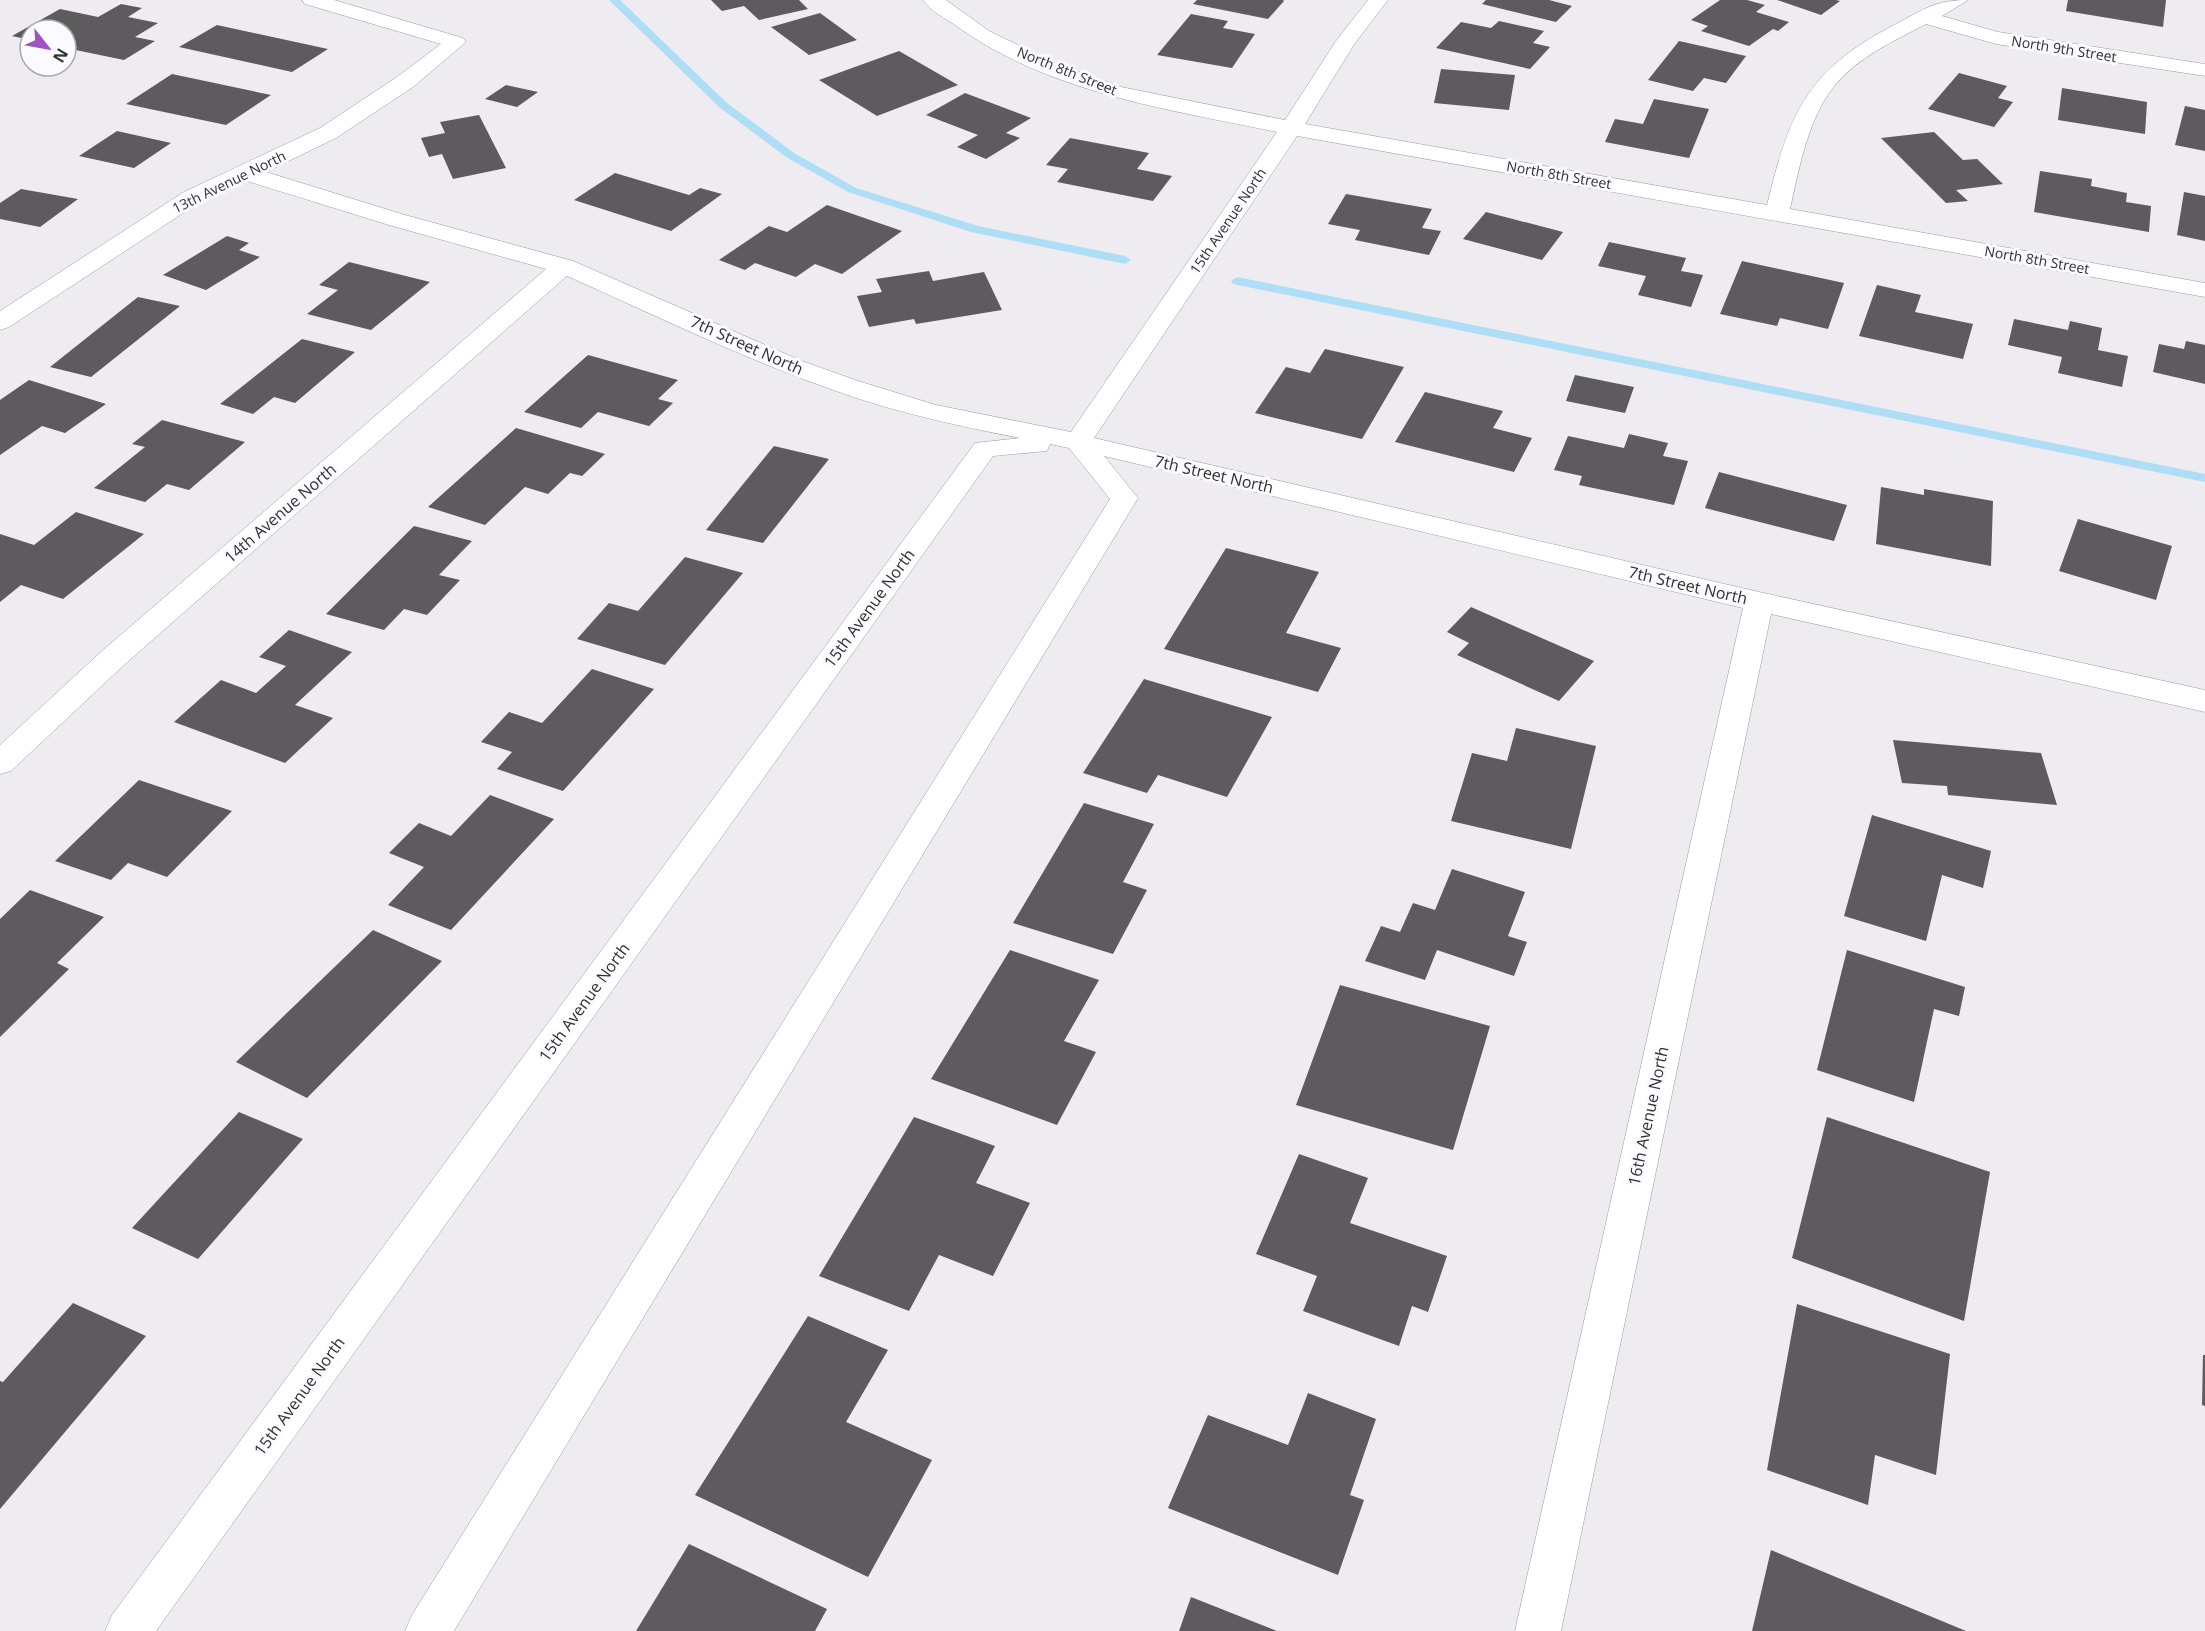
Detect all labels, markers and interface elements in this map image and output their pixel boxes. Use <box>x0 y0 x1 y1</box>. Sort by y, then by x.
north arrow <box>18 18 78 78</box>
street label: North 9th Street <box>2010 31 2118 66</box>
street label: North 8th Street <box>1014 42 1120 99</box>
text: N <box>48 44 74 67</box>
street label: 13th Avenue North <box>169 146 289 217</box>
street label: North 8th Street <box>1505 156 1613 193</box>
street label: 15th Avenue North <box>1185 164 1270 277</box>
street label: North 8th Street <box>1983 241 2091 278</box>
street label: 7th Street North <box>687 310 807 380</box>
street label: 7th Street North <box>1152 450 1276 498</box>
street label: 14th Avenue North <box>219 458 341 568</box>
street label: 15th Avenue North <box>818 544 920 672</box>
street label: 7th Street North <box>1626 561 1750 609</box>
street label: 15th Avenue North <box>533 938 635 1066</box>
street label: 16th Avenue North <box>1623 1044 1673 1188</box>
street label: 15th Avenue North <box>248 1332 350 1460</box>

